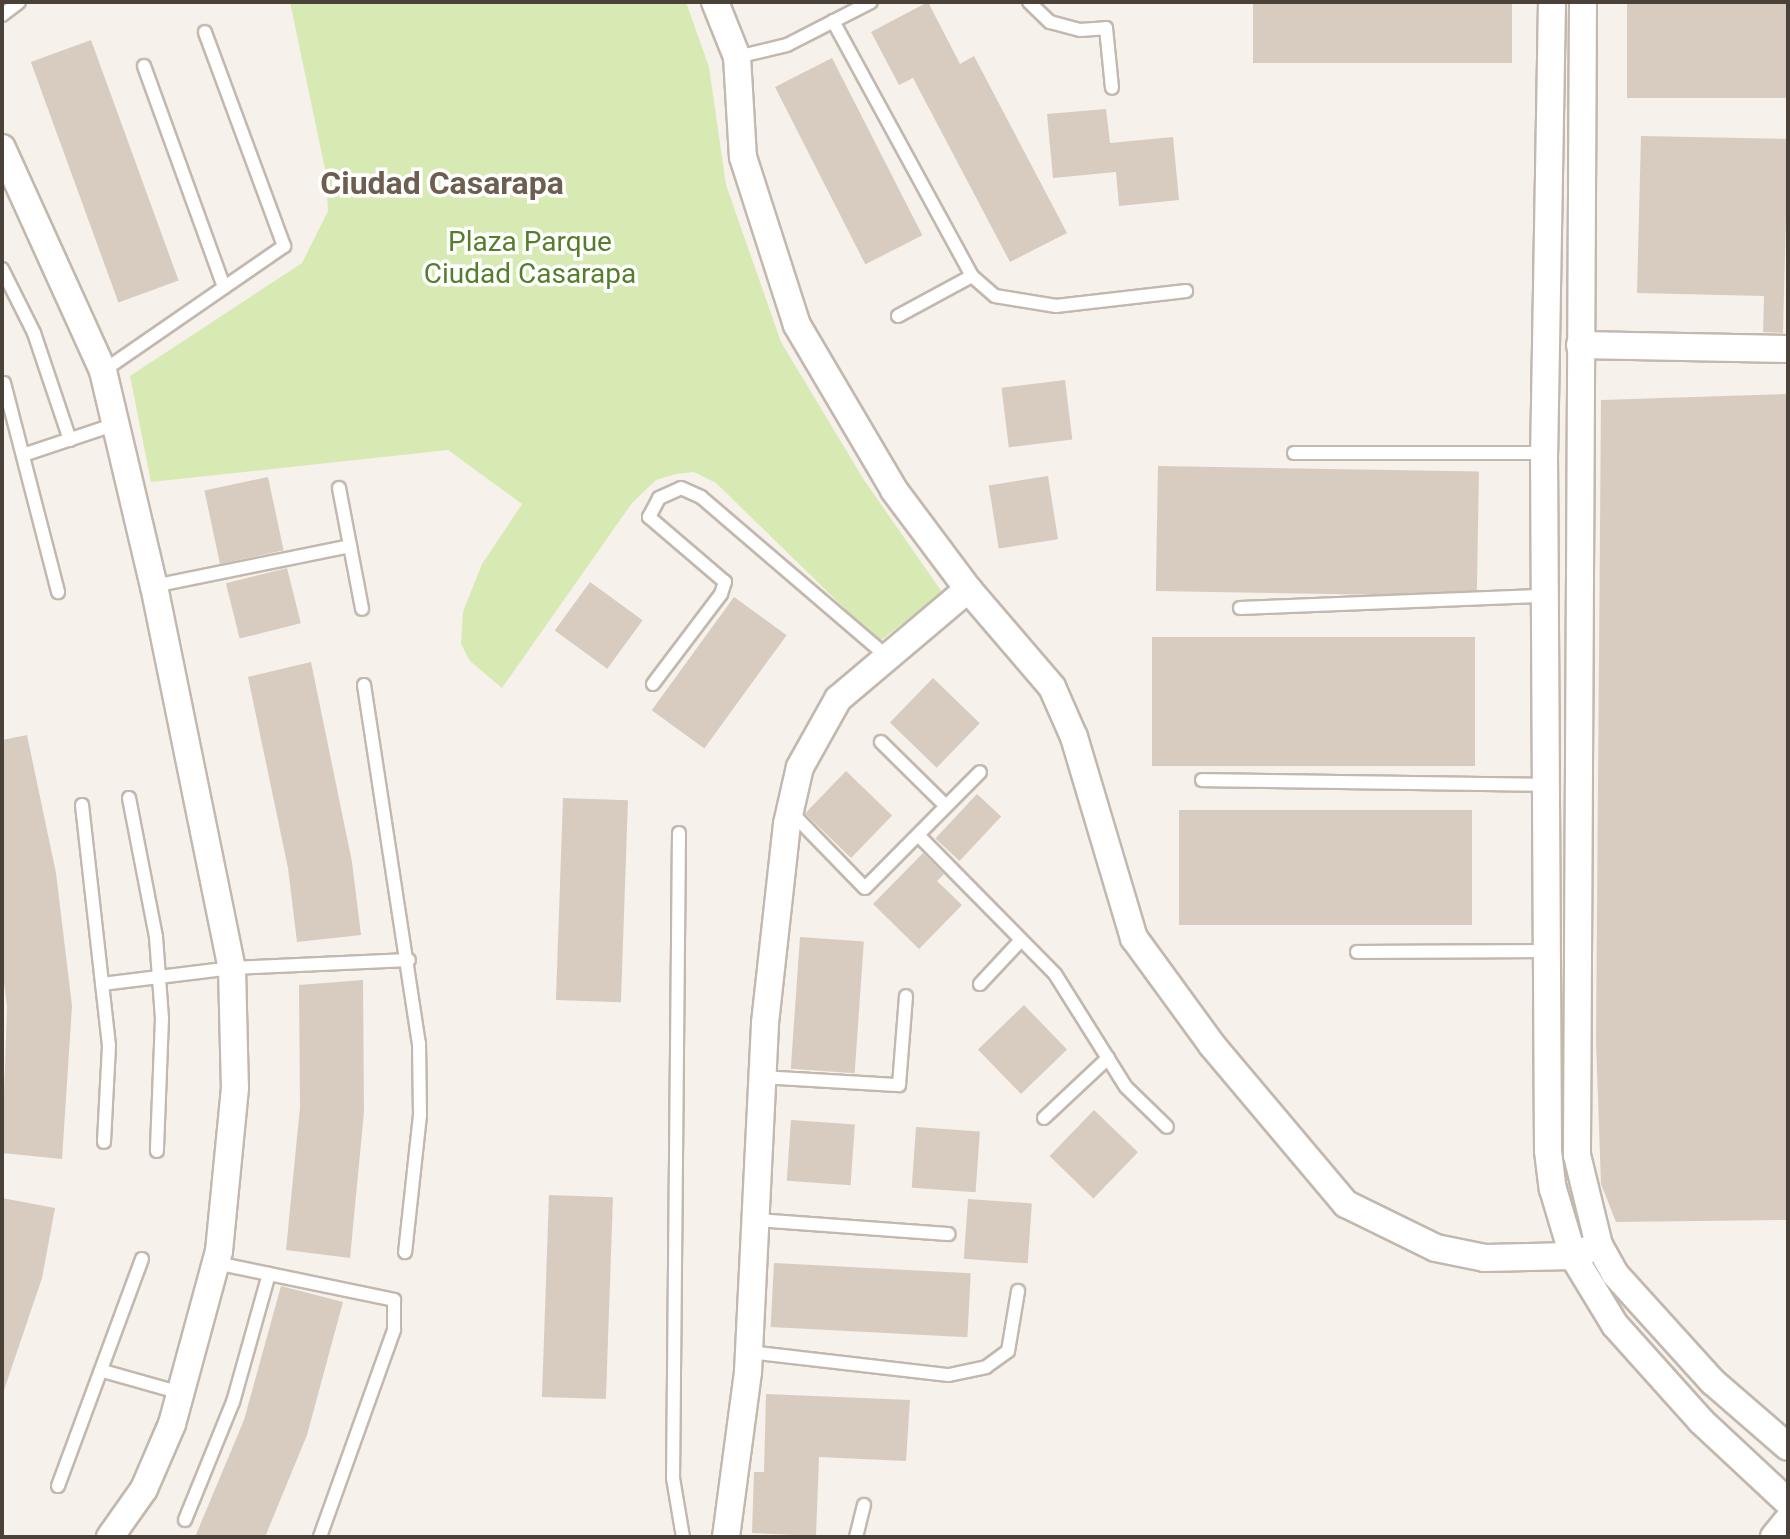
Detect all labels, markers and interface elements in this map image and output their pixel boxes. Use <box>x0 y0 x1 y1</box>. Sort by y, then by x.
district label: Ciudad Casarapa <box>320 164 564 202</box>
park label: Plaza Parque Ciudad Casarapa <box>424 225 636 291</box>

